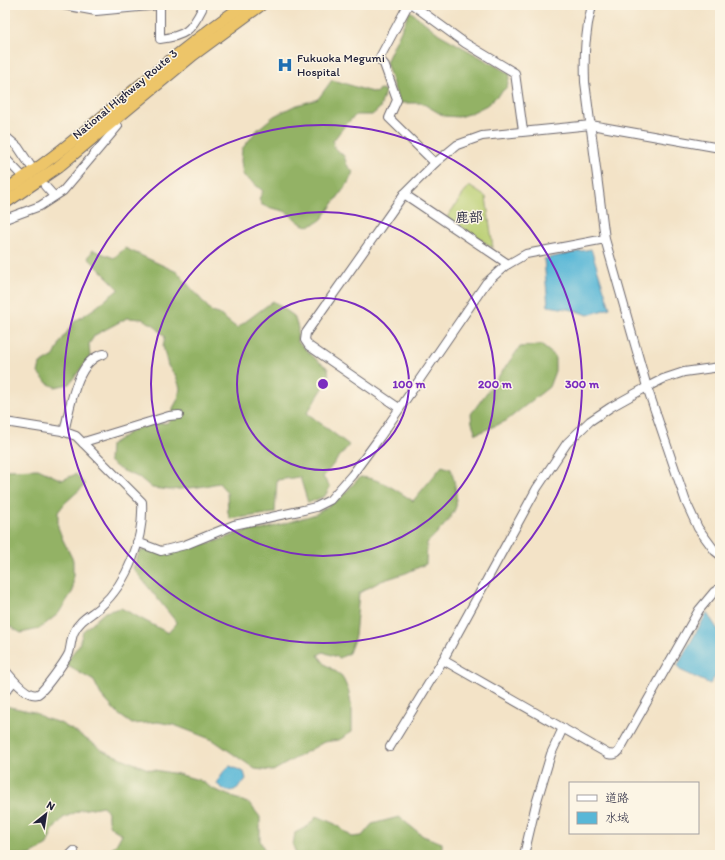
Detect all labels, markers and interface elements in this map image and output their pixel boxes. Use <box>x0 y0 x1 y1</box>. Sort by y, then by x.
street label: National Highway Route 3 <box>70 46 181 142</box>
place label: Fukuoka Megumi Hospital <box>297 51 385 79</box>
hospital icon: Fukuoka Megumi Hospital <box>276 56 294 74</box>
district label: 鹿部 <box>455 209 483 226</box>
centre of rings <box>316 377 330 391</box>
text: 100 m <box>392 377 426 391</box>
text: 200 m <box>478 377 513 391</box>
text: 300 m <box>565 377 600 391</box>
legend <box>569 782 699 834</box>
text: 道路 <box>605 791 629 805</box>
north arrow <box>26 794 66 834</box>
text: N <box>44 798 57 813</box>
text: 水域 <box>605 811 629 825</box>

